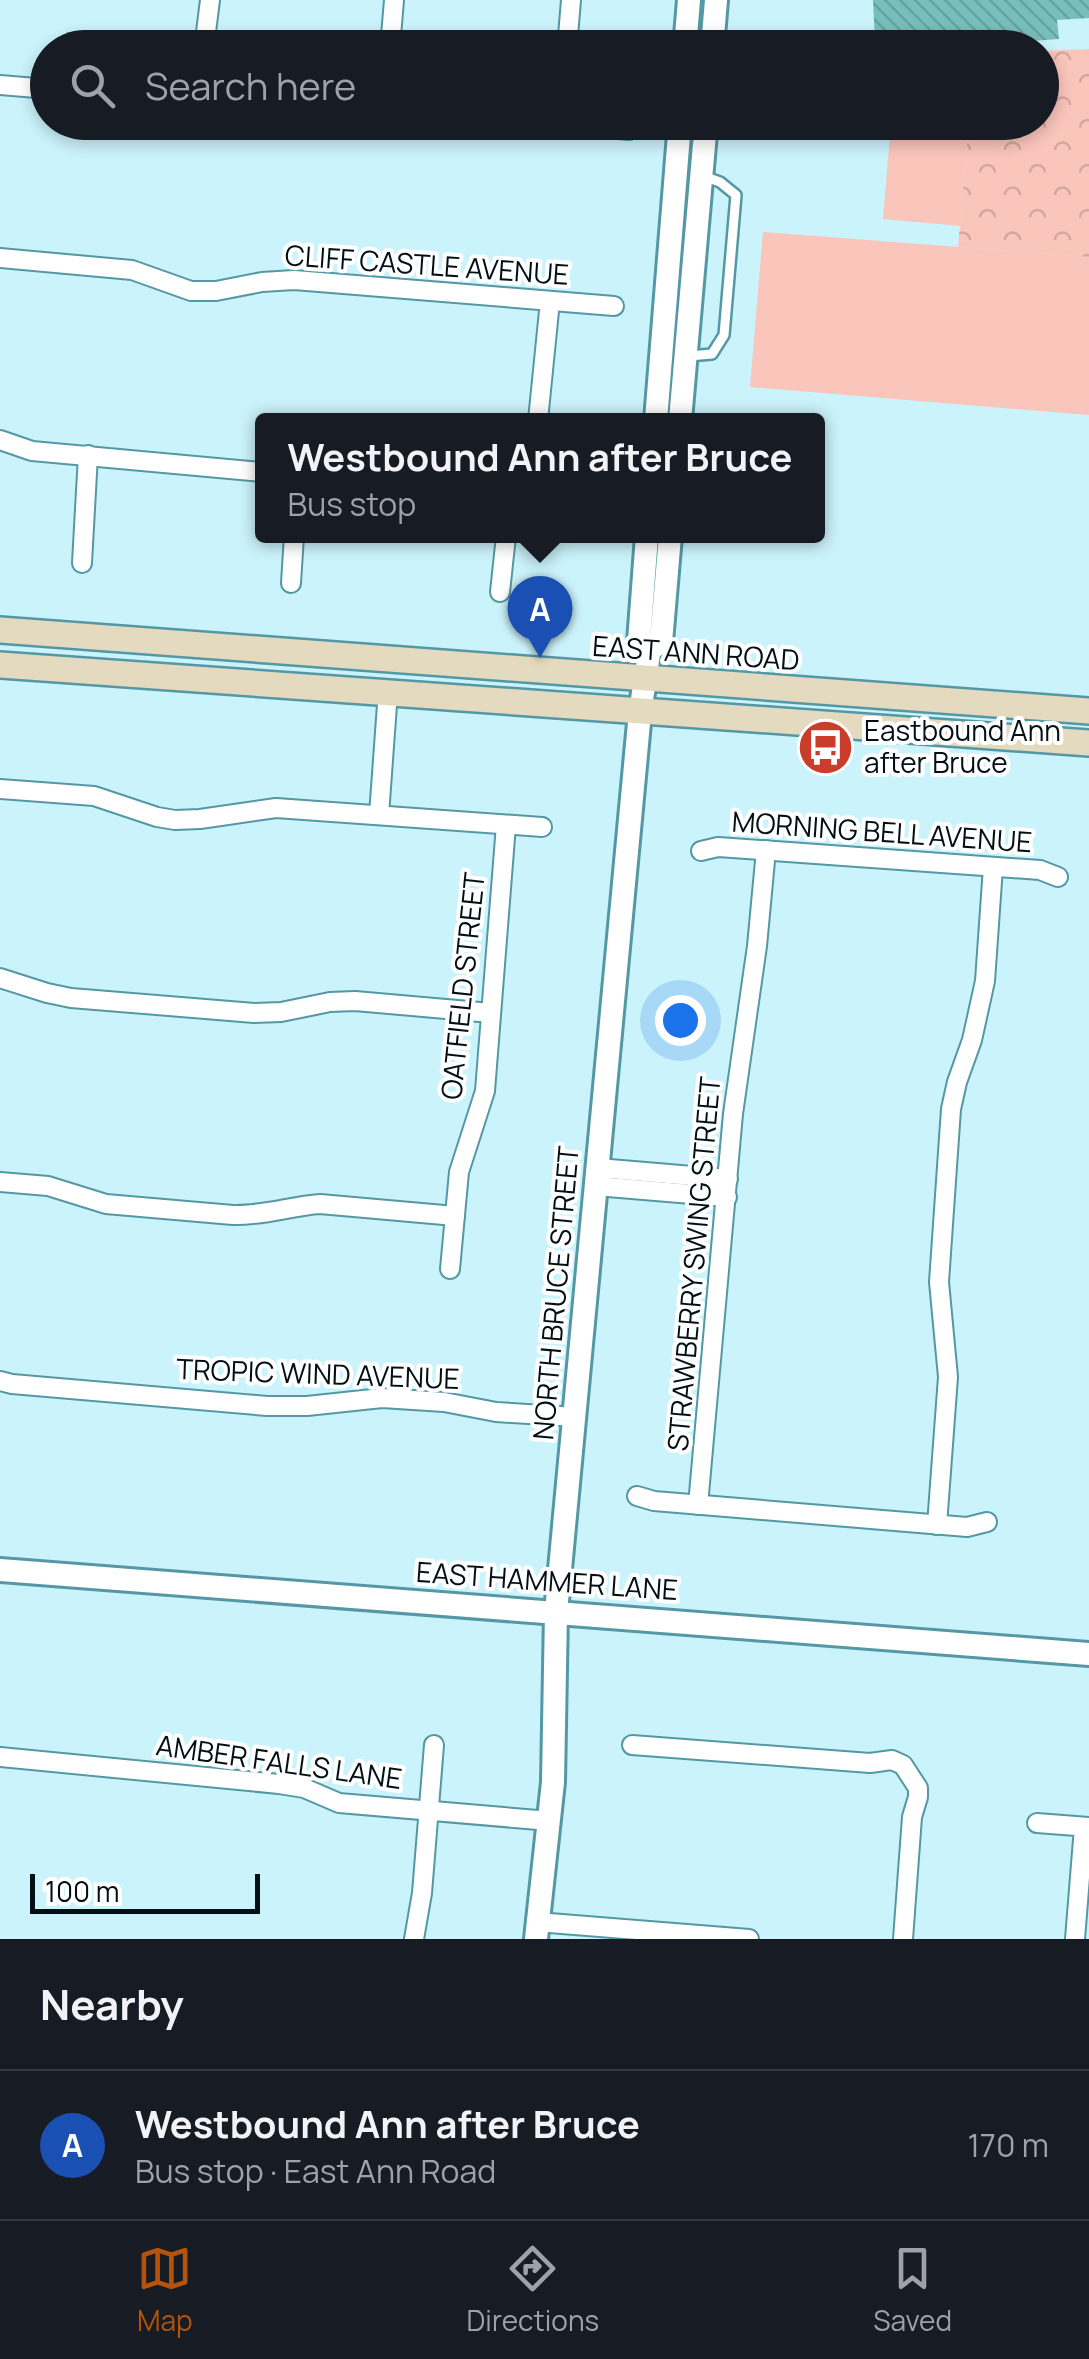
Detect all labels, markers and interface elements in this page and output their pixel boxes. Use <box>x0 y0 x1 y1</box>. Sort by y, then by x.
search box <box>30 30 1059 140</box>
icon: search <box>65 58 120 113</box>
text: Search here <box>145 59 356 111</box>
street label: CLIFF CASTLE AVENUE <box>284 235 570 293</box>
popup <box>255 413 825 543</box>
text: Westbound Ann after Bruce <box>288 430 792 482</box>
text: Bus stop <box>288 482 416 526</box>
pin: A <box>508 576 572 658</box>
street label: EAST ANN ROAD <box>591 626 801 678</box>
place label: Eastbound Ann after Bruce <box>864 711 1061 781</box>
bus stop icon: Eastbound Ann after Bruce <box>795 717 855 777</box>
street label: MORNING BELL AVENUE <box>731 802 1034 860</box>
street label: OATFIELD STREET <box>431 870 493 1101</box>
your location <box>655 995 706 1046</box>
street label: STRAWBERRY SWING STREET <box>658 1075 728 1453</box>
street label: NORTH BRUCE STREET <box>523 1144 587 1441</box>
street label: TROPIC WIND AVENUE <box>176 1349 460 1397</box>
street label: EAST HAMMER LANE <box>415 1552 679 1608</box>
street label: AMBER FALLS LANE <box>154 1725 404 1797</box>
scale bar <box>30 1869 260 1914</box>
text: 100 m <box>45 1872 119 1910</box>
text: Nearby <box>40 1975 184 2033</box>
text: Westbound Ann after Bruce <box>135 2097 640 2149</box>
text: A <box>62 2123 83 2167</box>
text: 170 m <box>967 2123 1049 2167</box>
text: Bus stop · East Ann Road <box>135 2149 496 2193</box>
tab: Map <box>137 2241 193 2339</box>
tab: Directions <box>467 2241 599 2339</box>
tab: Saved <box>873 2241 952 2339</box>

